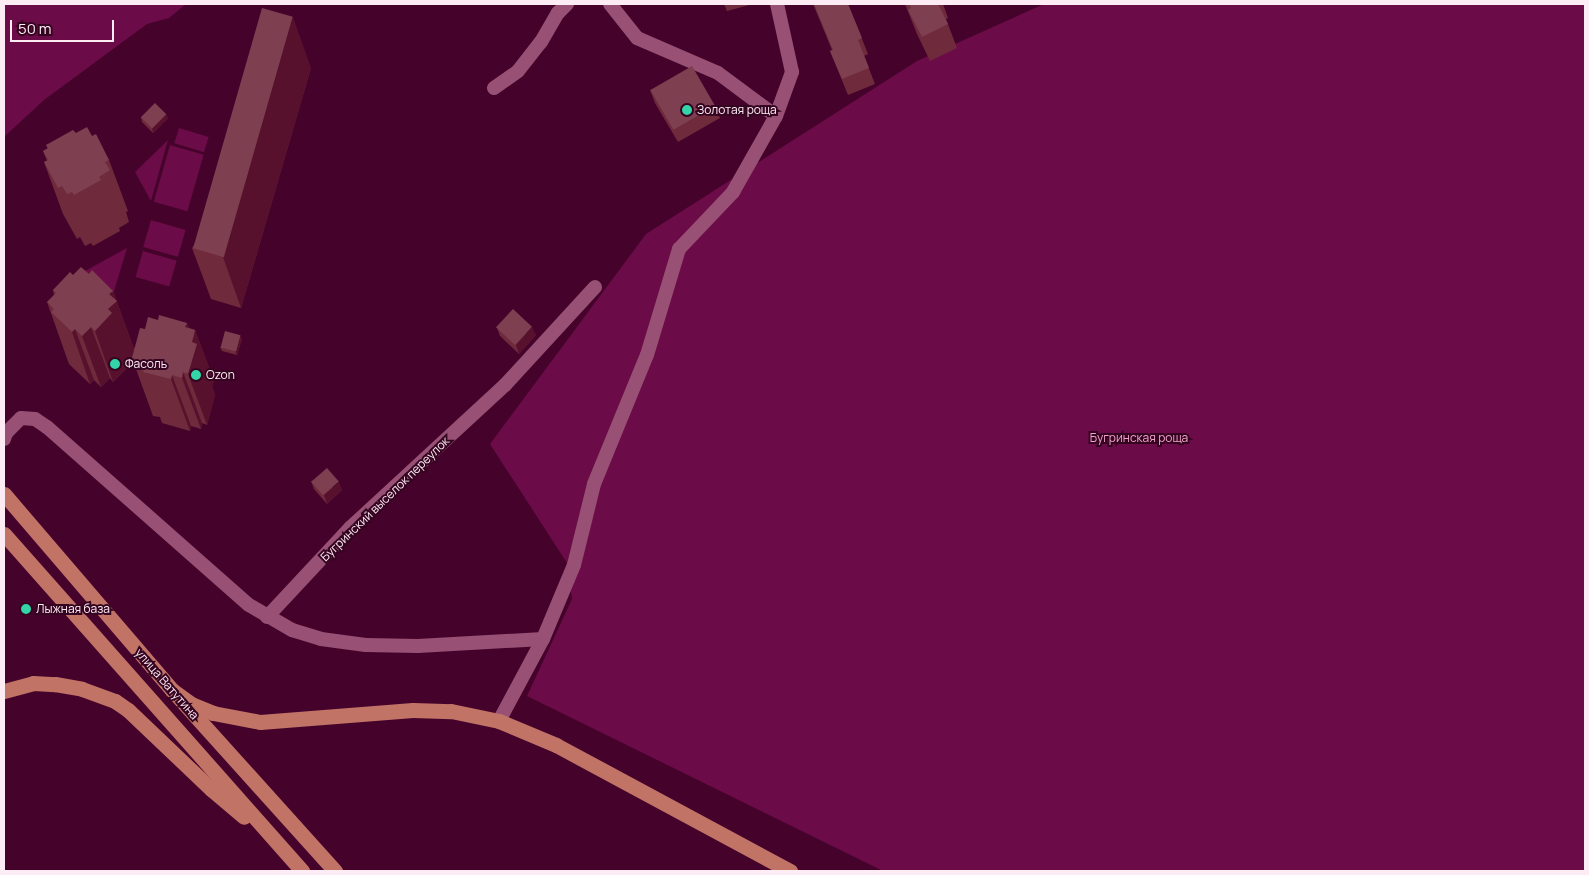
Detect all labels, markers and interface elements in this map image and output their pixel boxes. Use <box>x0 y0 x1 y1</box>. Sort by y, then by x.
scale bar <box>12 10 116 42</box>
text: 50 m <box>18 18 52 39</box>
place label: Золотая роща <box>697 103 777 117</box>
marker: Золотая роща <box>681 104 693 116</box>
place label: Фасоль <box>125 357 167 371</box>
marker: Фасоль <box>109 358 121 370</box>
place label: Ozon <box>206 368 235 382</box>
marker: Ozon <box>190 369 202 381</box>
park label: Бугринская роща <box>1090 431 1188 445</box>
street label: Бугринский выселок переулок <box>318 434 452 564</box>
place label: Лыжная база <box>36 602 110 616</box>
marker: Лыжная база <box>20 603 32 615</box>
street label: улица Ватутина <box>132 646 202 722</box>

